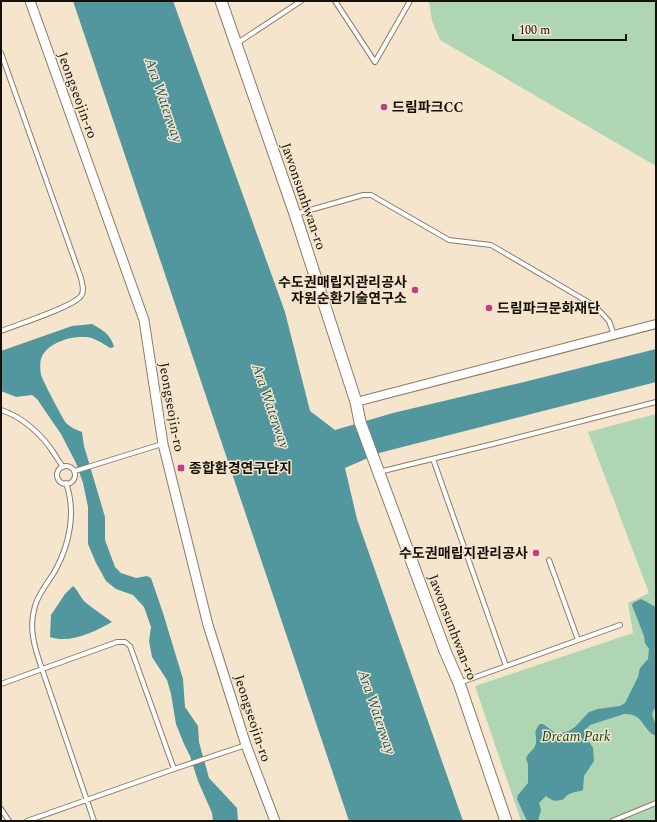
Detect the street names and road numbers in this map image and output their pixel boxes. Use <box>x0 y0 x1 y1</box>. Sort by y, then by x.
street label: Jeongseojin-ro <box>52 49 103 141</box>
street label: Jawonsunhwan-ro <box>275 140 332 253</box>
street label: Jeongseojin-ro <box>153 361 190 454</box>
street label: Jawonsunhwan-ro <box>423 571 482 683</box>
street label: Jeongseojin-ro <box>229 672 277 765</box>

